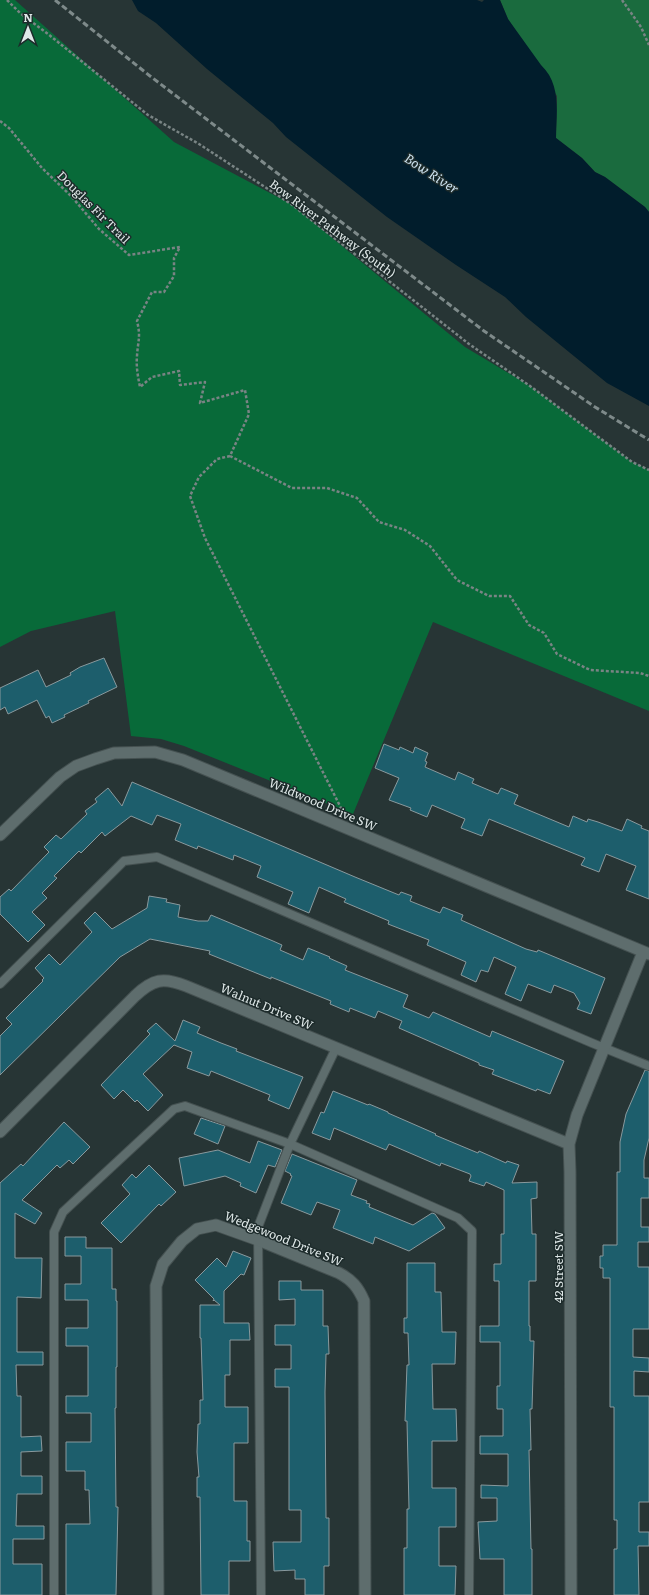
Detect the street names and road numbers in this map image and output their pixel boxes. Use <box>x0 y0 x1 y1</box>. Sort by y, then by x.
street label: Douglas Fir Trail <box>53 166 135 248</box>
street label: Bow River Pathway (South) <box>266 174 400 282</box>
street label: Wildwood Drive SW <box>266 773 380 835</box>
street label: Walnut Drive SW <box>218 978 316 1034</box>
street label: Wedgewood Drive SW <box>222 1206 346 1270</box>
street label: 42 Street SW <box>549 1231 567 1303</box>

